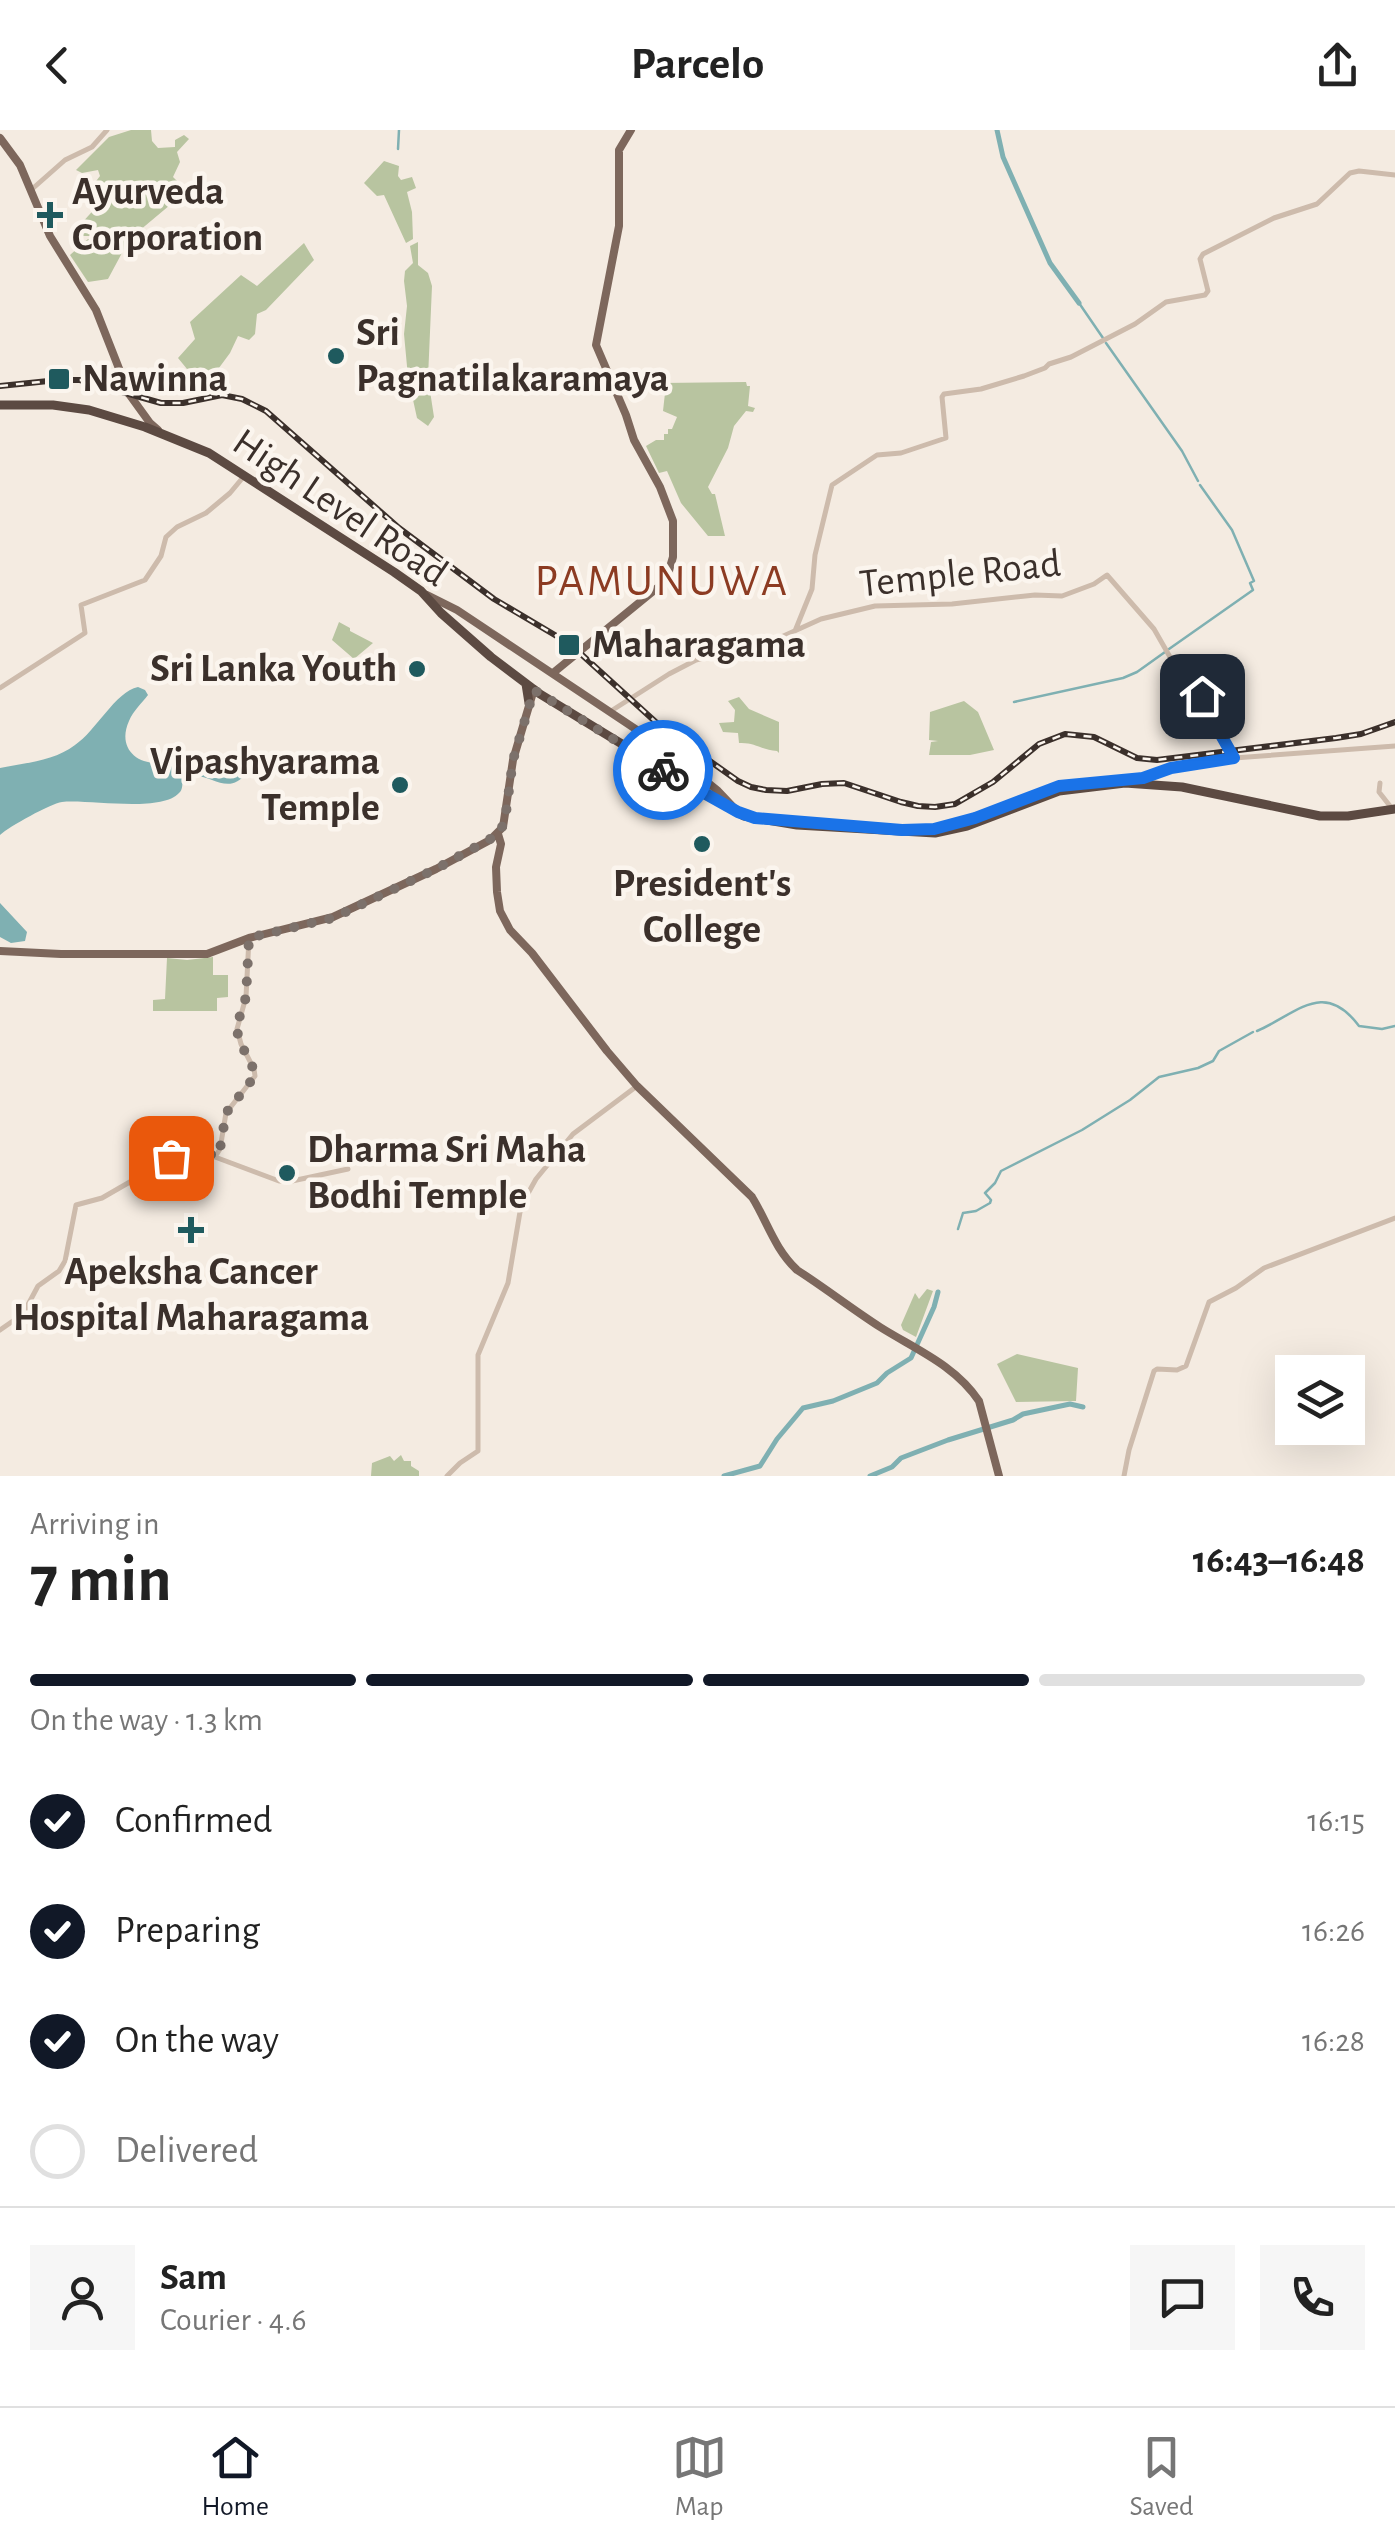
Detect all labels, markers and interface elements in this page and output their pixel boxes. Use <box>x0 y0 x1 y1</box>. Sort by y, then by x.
icon: back <box>30 38 85 93</box>
icon: share <box>1310 38 1365 93</box>
text: Parcelo <box>631 42 764 87</box>
place label: Ayurveda Corporation <box>72 172 263 258</box>
marker: Ayurveda Corporation <box>37 202 63 228</box>
place label: Sri Pagnatilakaramaya <box>356 313 669 399</box>
marker: Sri Pagnatilakaramaya <box>325 345 347 367</box>
place label: Nawinna <box>82 359 228 399</box>
marker: Nawinna <box>46 366 72 392</box>
street label: High Level Road <box>225 422 455 594</box>
street label: Temple Road <box>857 544 1063 604</box>
district label: PAMUNUWA <box>535 559 789 604</box>
place label: Maharagama <box>592 625 806 665</box>
marker: Maharagama <box>556 632 582 658</box>
place label: Sri Lanka Youth <box>150 649 397 689</box>
pin <box>1160 654 1245 739</box>
marker: Sri Lanka Youth <box>406 658 428 680</box>
icon: home <box>1175 669 1230 724</box>
courier <box>613 720 713 820</box>
place label: Vipashyarama Temple <box>150 742 380 828</box>
icon: bike <box>636 743 691 798</box>
marker: Vipashyarama Temple <box>389 774 411 796</box>
marker: President's College <box>691 833 713 855</box>
place label: President's College <box>613 864 791 950</box>
pin <box>129 1116 214 1201</box>
place label: Dharma Sri Maha Bodhi Temple <box>307 1130 586 1216</box>
icon: bag <box>144 1131 199 1186</box>
marker: Dharma Sri Maha Bodhi Temple <box>276 1162 298 1184</box>
marker: Apeksha Cancer Hospital Maharagama <box>178 1217 204 1243</box>
place label: Apeksha Cancer Hospital Maharagama <box>13 1252 369 1338</box>
map controls <box>1275 1355 1365 1445</box>
button: layers <box>1275 1355 1365 1445</box>
text: Arriving in <box>30 1508 159 1540</box>
text: 16:43–16:48 <box>1193 1542 1365 1580</box>
text: 7 min <box>30 1548 172 1613</box>
text: On the way · 1.3 km <box>30 1704 263 1736</box>
icon: check <box>30 1794 85 1849</box>
text: Confirmed <box>115 1802 272 1840</box>
text: 16:15 <box>1307 1805 1365 1837</box>
icon: check <box>30 1904 85 1959</box>
text: Preparing <box>115 1912 260 1950</box>
text: 16:26 <box>1302 1915 1365 1947</box>
icon: check <box>30 2014 85 2069</box>
text: On the way <box>115 2022 279 2060</box>
text: 16:28 <box>1302 2025 1365 2057</box>
text: Delivered <box>115 2132 258 2170</box>
button: person <box>30 2245 135 2350</box>
button: chat <box>1130 2245 1235 2350</box>
button: phone <box>1260 2245 1365 2350</box>
text: Sam <box>160 2259 227 2297</box>
text: Courier · 4.6 <box>160 2304 307 2336</box>
tab: Home <box>201 2430 269 2524</box>
tab: Map <box>672 2430 727 2524</box>
tab: Saved <box>1129 2430 1194 2524</box>

